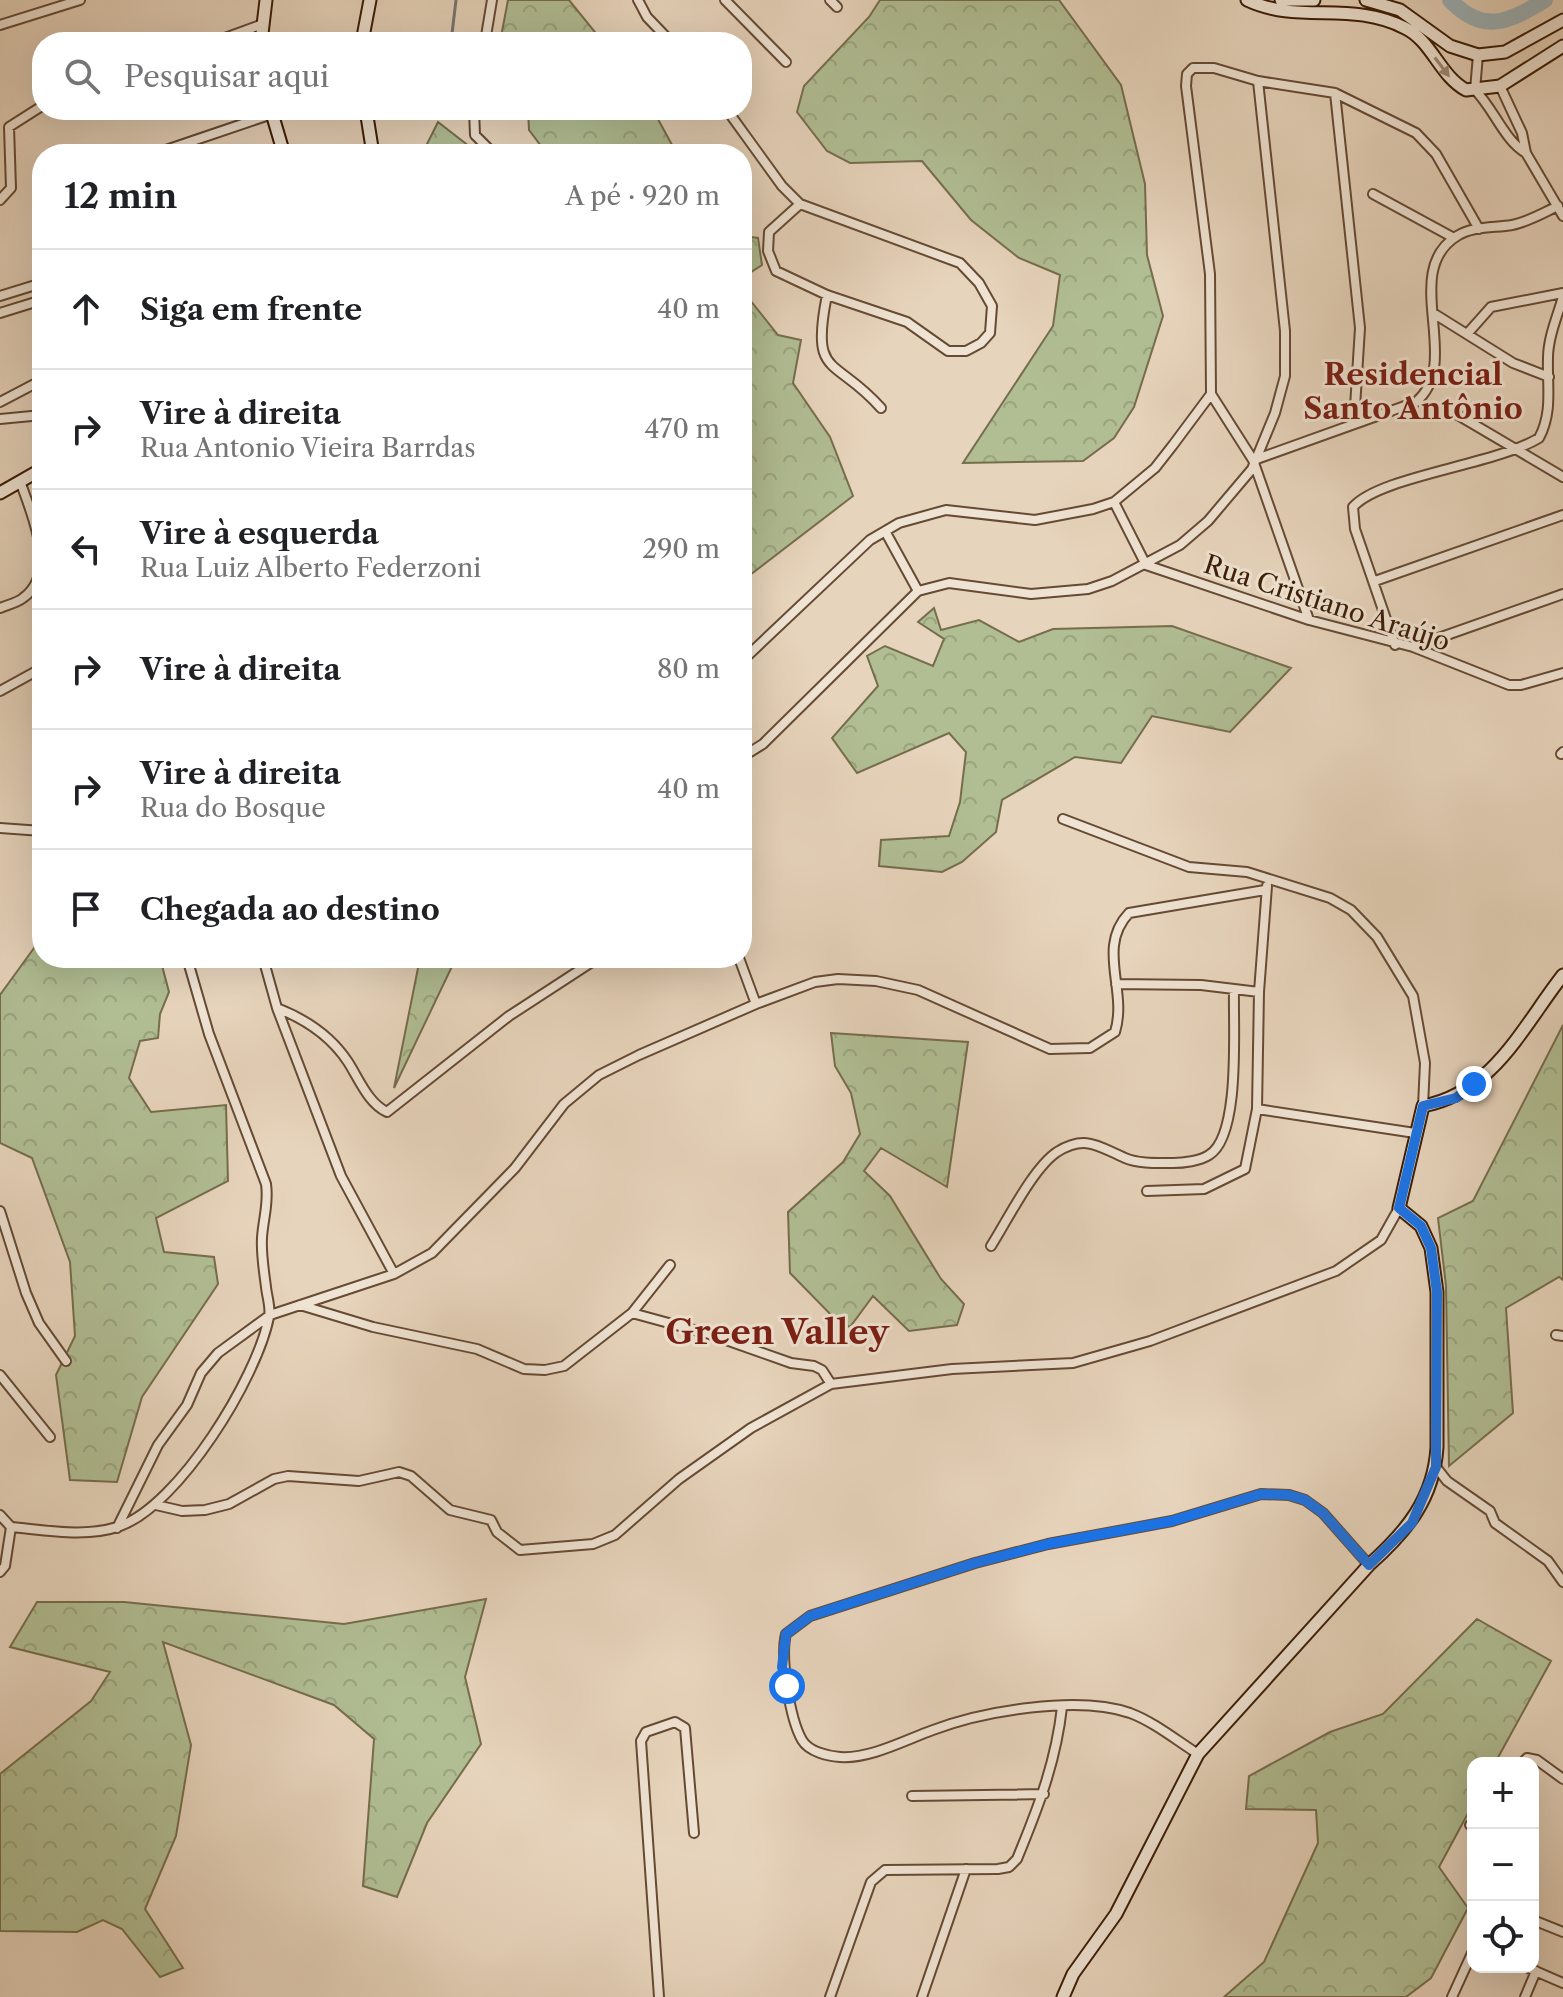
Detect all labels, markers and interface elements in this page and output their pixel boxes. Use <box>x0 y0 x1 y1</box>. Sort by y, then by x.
search box <box>32 32 752 120</box>
icon: search <box>60 54 104 98</box>
one-way arrow <box>1433 57 1449 78</box>
text: Pesquisar aqui <box>124 58 329 95</box>
text: 12 min <box>64 175 177 217</box>
text: A pé · 920 m <box>565 180 720 212</box>
icon: ahead <box>64 287 108 331</box>
text: Siga em frente <box>140 291 362 328</box>
text: 40 m <box>657 293 720 325</box>
district label: Residencial Santo Antônio <box>1303 356 1523 427</box>
text: Vire à direita <box>140 395 341 432</box>
icon: right <box>64 407 108 451</box>
text: 470 m <box>645 413 720 445</box>
text: Rua Antonio Vieira Barrdas <box>140 432 476 464</box>
text: Vire à esquerda <box>140 515 379 552</box>
icon: left <box>64 527 108 571</box>
text: 290 m <box>642 533 720 565</box>
street label: Rua Cristiano Araújo <box>1200 548 1454 658</box>
text: Rua Luiz Alberto Federzoni <box>140 552 481 584</box>
icon: right <box>64 647 108 691</box>
text: Vire à direita <box>140 651 341 688</box>
text: 80 m <box>657 653 720 685</box>
text: Vire à direita <box>140 755 341 792</box>
icon: right <box>64 767 108 811</box>
text: 40 m <box>657 773 720 805</box>
text: Rua do Bosque <box>140 792 326 824</box>
icon: arrive <box>64 887 108 931</box>
text: Chegada ao destino <box>140 891 440 928</box>
route end <box>1456 1066 1492 1102</box>
district label: Green Valley <box>665 1311 890 1353</box>
route start <box>769 1668 805 1704</box>
map controls <box>1467 1757 1539 1973</box>
button: + <box>1467 1757 1539 1829</box>
button: − <box>1467 1829 1539 1901</box>
button: locate <box>1467 1901 1539 1973</box>

